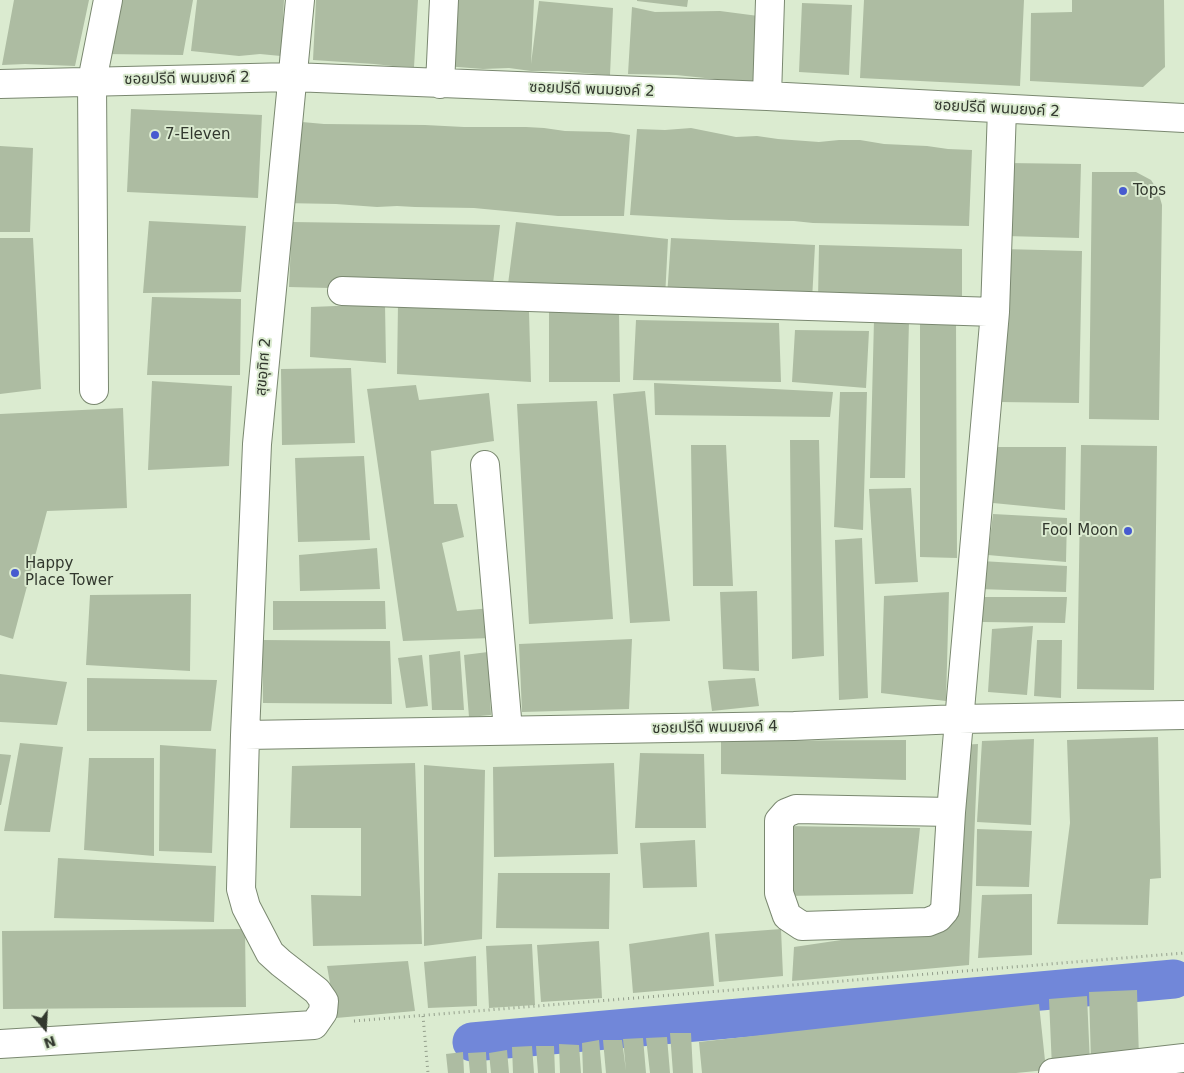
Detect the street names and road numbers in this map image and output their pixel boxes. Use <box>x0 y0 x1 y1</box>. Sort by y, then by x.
street label: ซอยปรีดี พนมยงค์ 2 <box>124 69 250 89</box>
street label: ซอยปรีดี พนมยงค์ 2 <box>529 79 655 101</box>
street label: ซอยปรีดี พนมยงค์ 2 <box>934 97 1060 121</box>
street label: สุขอุทิศ 2 <box>252 337 276 397</box>
street label: ซอยปรีดี พนมยงค์ 4 <box>652 718 778 738</box>

